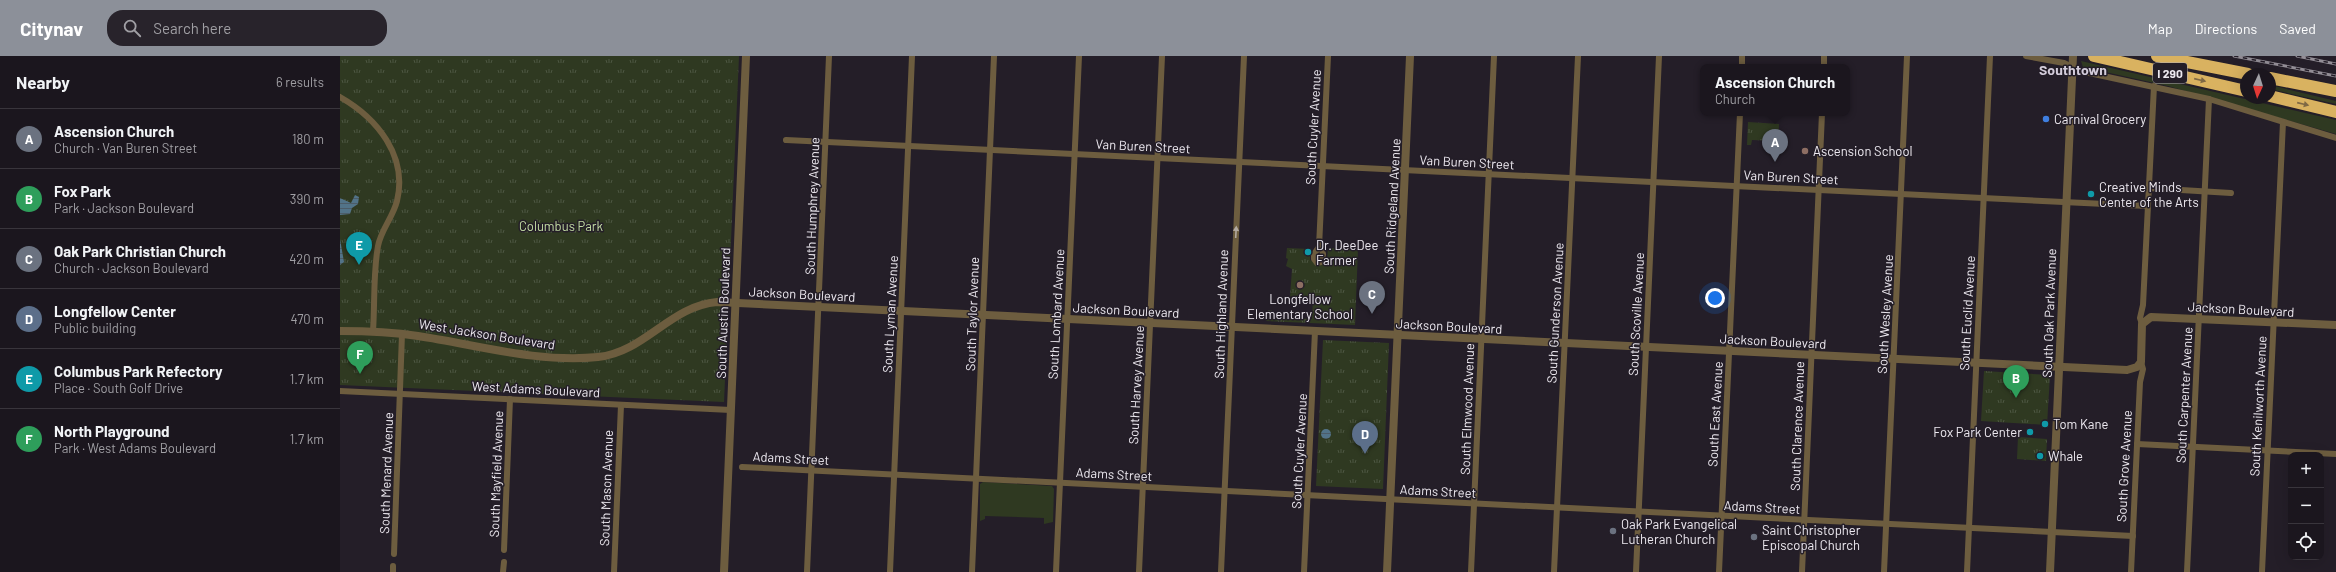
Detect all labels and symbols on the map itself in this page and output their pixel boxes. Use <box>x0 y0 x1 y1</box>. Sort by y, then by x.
district label: Southtown <box>2039 61 2107 78</box>
road number: I 290 <box>2153 63 2187 83</box>
north arrow <box>2240 68 2276 104</box>
street label: South Cuyler Avenue <box>1302 69 1324 185</box>
one-way arrow <box>2194 77 2206 83</box>
one-way arrow <box>2297 101 2309 107</box>
place label: Carnival Grocery <box>2054 111 2146 127</box>
marker: Carnival Grocery <box>2041 114 2051 124</box>
pin: A <box>1762 129 1788 162</box>
street label: Van Buren Street <box>1095 136 1191 156</box>
street label: South Humphrey Avenue <box>802 137 822 275</box>
street label: South Ridgeland Avenue <box>1380 138 1404 274</box>
place label: Ascension School <box>1813 143 1913 159</box>
marker: Ascension School <box>1800 146 1810 156</box>
street label: Van Buren Street <box>1419 152 1515 172</box>
street label: Van Buren Street <box>1743 167 1839 187</box>
place label: Creative Minds Center of the Arts <box>2099 179 2199 210</box>
marker: Creative Minds Center of the Arts <box>2086 189 2096 199</box>
park label: Columbus Park <box>519 218 604 234</box>
one-way arrow <box>1232 226 1239 238</box>
pin: E <box>346 232 372 265</box>
place label: Dr. DeeDee Farmer <box>1316 237 1378 268</box>
street label: South Gunderson Avenue <box>1543 242 1567 384</box>
street label: South Austin Boulevard <box>713 247 733 379</box>
marker: Dr. DeeDee Farmer <box>1303 247 1313 257</box>
street label: South Lombard Avenue <box>1045 248 1067 380</box>
street label: South Oak Park Avenue <box>2039 248 2059 378</box>
street label: South Highland Avenue <box>1211 249 1231 379</box>
street label: South Scoville Avenue <box>1625 252 1647 376</box>
street label: South Wesley Avenue <box>1874 254 1896 374</box>
street label: South Lyman Avenue <box>879 255 901 373</box>
street label: South Euclid Avenue <box>1956 255 1978 371</box>
street label: South Taylor Avenue <box>962 256 982 371</box>
marker: Longfellow Elementary School <box>1295 280 1305 290</box>
pin: C <box>1359 281 1385 314</box>
street label: Jackson Boulevard <box>748 283 856 305</box>
your location <box>1705 288 1725 308</box>
place label: Longfellow Elementary School <box>1247 291 1353 322</box>
street label: Jackson Boulevard <box>2187 298 2295 320</box>
street label: Jackson Boulevard <box>1072 299 1180 321</box>
street label: West Jackson Boulevard <box>418 315 556 353</box>
street label: Jackson Boulevard <box>1395 315 1503 337</box>
street label: South Harvey Avenue <box>1125 325 1147 445</box>
street label: South Carpenter Avenue <box>2172 326 2196 463</box>
street label: Jackson Boulevard <box>1719 330 1827 352</box>
street label: South Kenilworth Avenue <box>2246 335 2270 477</box>
pin: F <box>347 341 373 374</box>
street label: South Elmwood Avenue <box>1457 343 1477 475</box>
street label: South East Avenue <box>1704 361 1726 467</box>
street label: South Clarence Avenue <box>1787 361 1807 491</box>
pin: B <box>2003 365 2029 398</box>
street label: West Adams Boulevard <box>471 378 601 400</box>
street label: South Cuyler Avenue <box>1288 393 1310 509</box>
street label: South Grove Avenue <box>2113 409 2135 522</box>
street label: South Mayfield Avenue <box>486 410 506 538</box>
street label: South Menard Avenue <box>376 412 396 534</box>
place label: Tom Kane <box>2053 416 2108 432</box>
marker: Tom Kane <box>2040 419 2050 429</box>
pin: D <box>1352 421 1378 454</box>
place label: Fox Park Center <box>1933 424 2022 440</box>
marker: Fox Park Center <box>2025 427 2035 437</box>
street label: South Mason Avenue <box>596 430 616 546</box>
street label: Adams Street <box>752 448 830 468</box>
place label: Whale <box>2048 448 2083 464</box>
marker: Whale <box>2035 451 2045 461</box>
street label: Adams Street <box>1075 464 1153 484</box>
street label: Adams Street <box>1399 481 1477 501</box>
street label: Adams Street <box>1723 497 1801 517</box>
place label: Oak Park Evangelical Lutheran Church <box>1621 516 1737 547</box>
place label: Saint Christopher Episcopal Church <box>1762 522 1861 553</box>
marker: Oak Park Evangelical Lutheran Church <box>1608 526 1618 536</box>
marker: Saint Christopher Episcopal Church <box>1749 532 1759 542</box>

